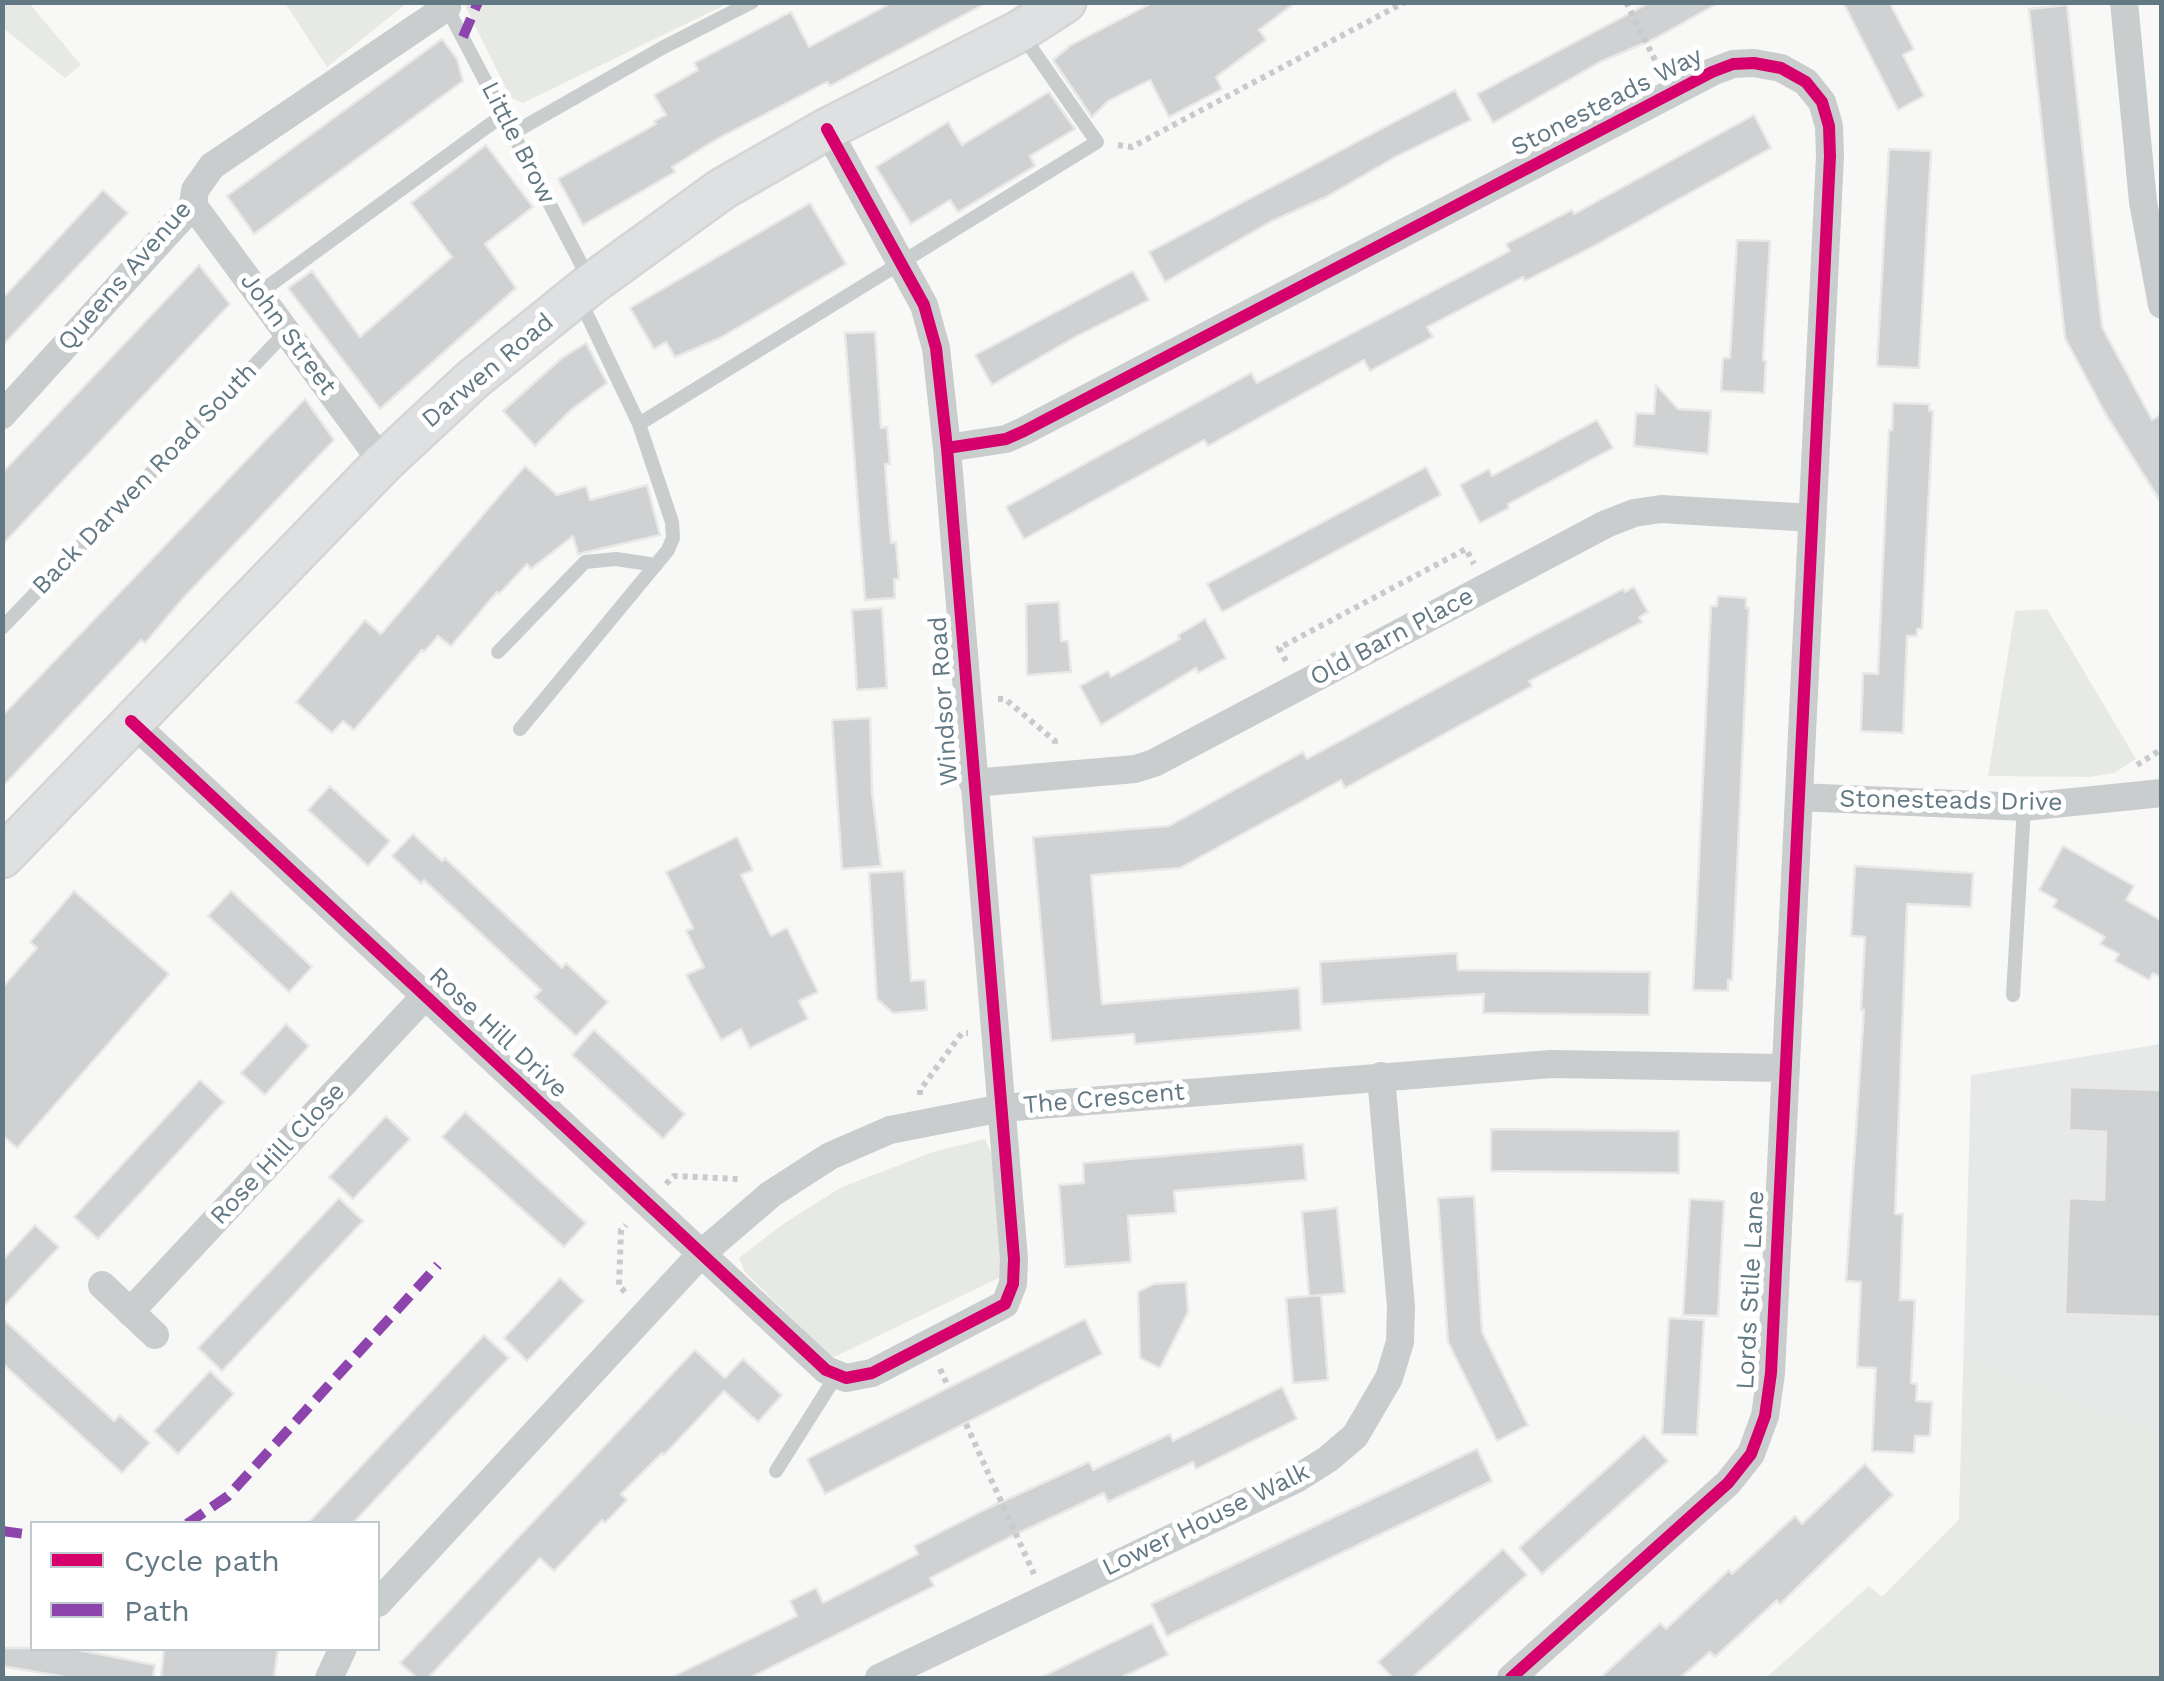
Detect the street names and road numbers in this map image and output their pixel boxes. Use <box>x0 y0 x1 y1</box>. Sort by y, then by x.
street label: Stonesteads Way <box>1506 41 1708 163</box>
street label: Little Brow <box>474 77 562 209</box>
street label: Queens Avenue <box>52 195 198 357</box>
street label: John Street <box>234 267 342 401</box>
street label: Darwen Road <box>416 307 560 435</box>
street label: Back Darwen Road South <box>26 357 264 601</box>
street label: Old Barn Place <box>1305 581 1479 693</box>
street label: Windsor Road <box>923 615 965 787</box>
street label: Stonesteads Drive <box>1839 784 2063 818</box>
street label: Rose Hill Drive <box>423 961 573 1105</box>
street label: Rose Hill Close <box>204 1077 352 1231</box>
street label: The Crescent <box>1022 1077 1186 1121</box>
street label: Lords Stile Lane <box>1731 1190 1771 1390</box>
street label: Lower House Walk <box>1098 1457 1314 1583</box>

